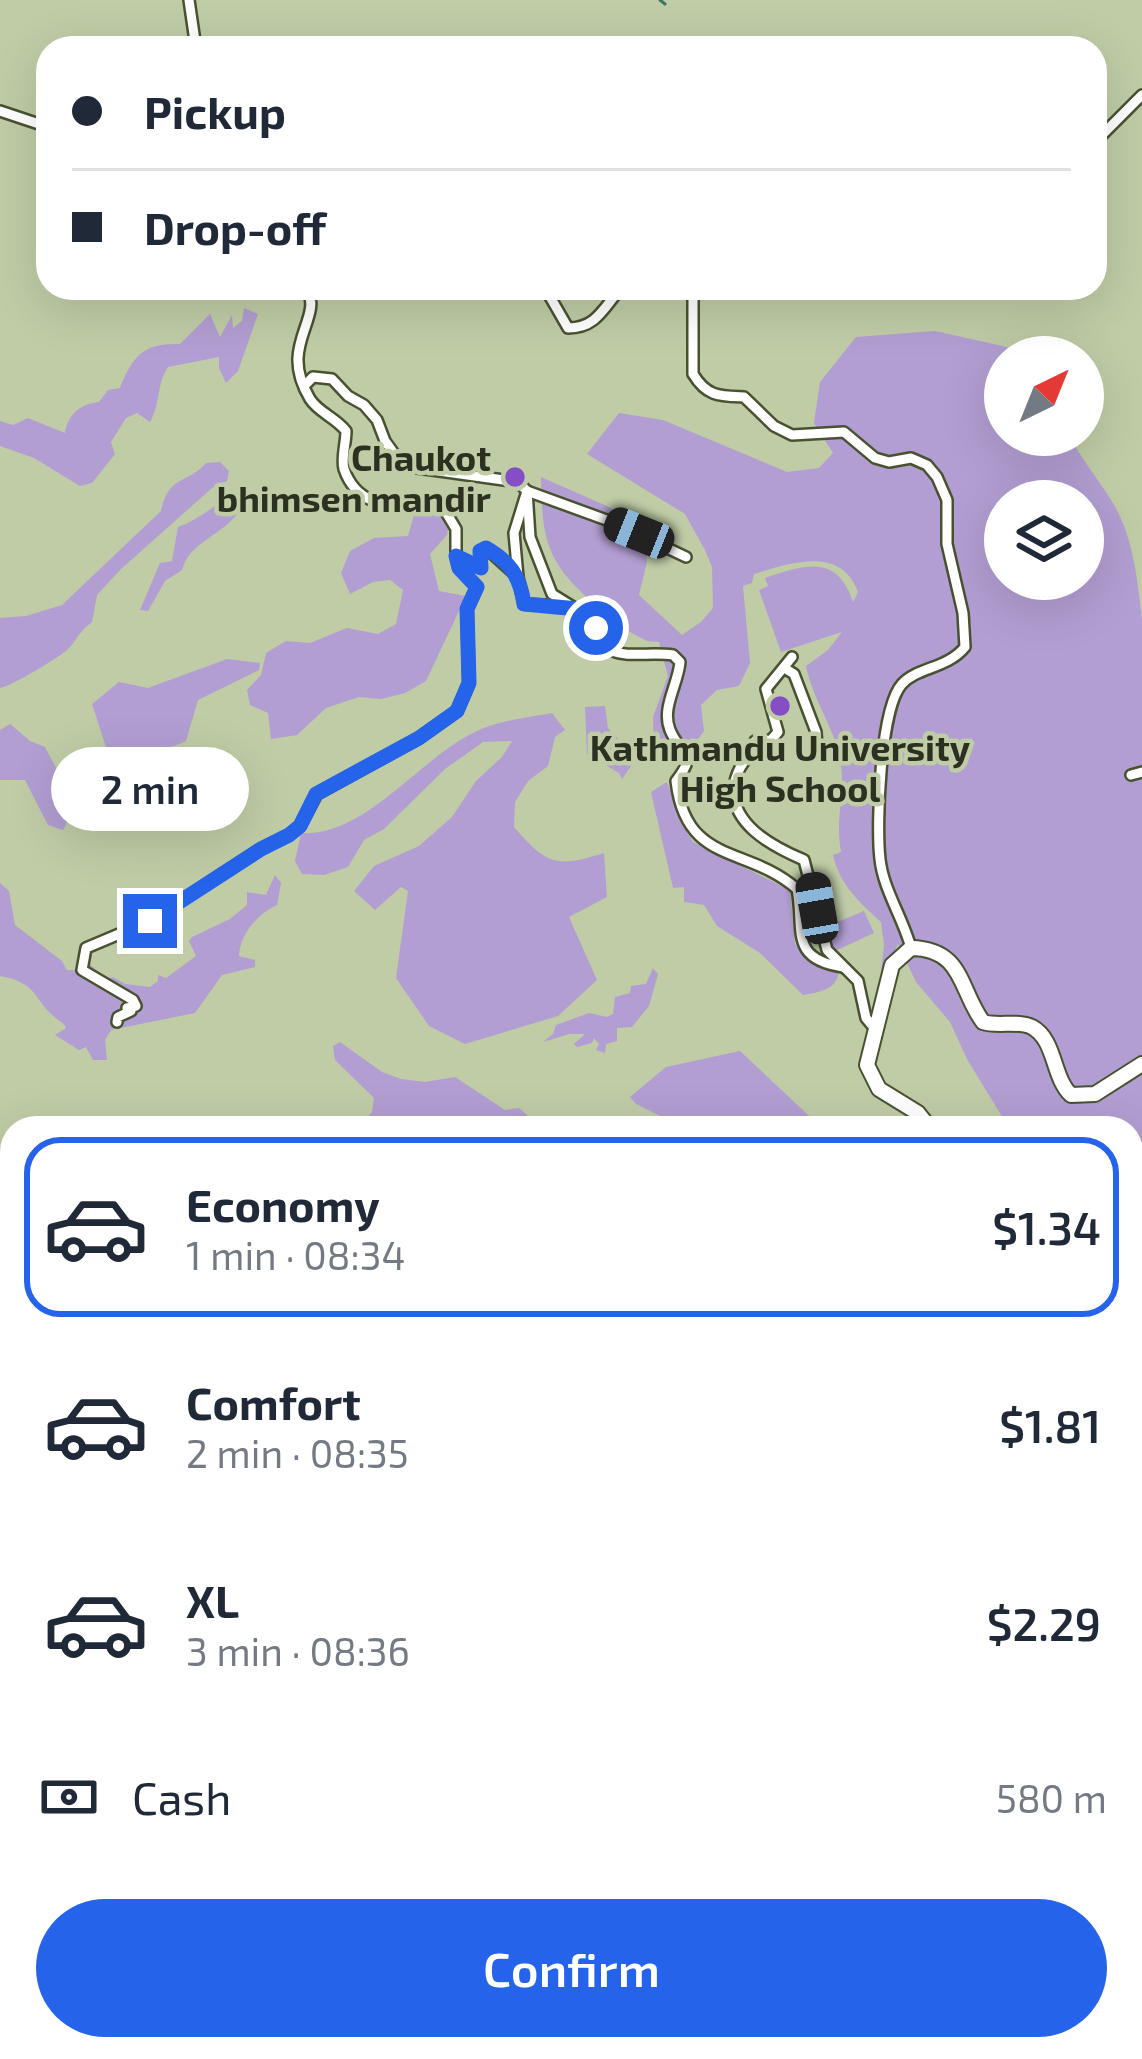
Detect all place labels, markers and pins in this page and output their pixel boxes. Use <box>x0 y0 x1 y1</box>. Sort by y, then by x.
place label: Chaukot bhimsen mandir <box>217 435 492 519</box>
marker: Chaukot bhimsen mandir <box>502 464 528 490</box>
marker: Kathmandu University High School <box>767 693 793 719</box>
place label: Kathmandu University High School <box>590 725 971 809</box>

